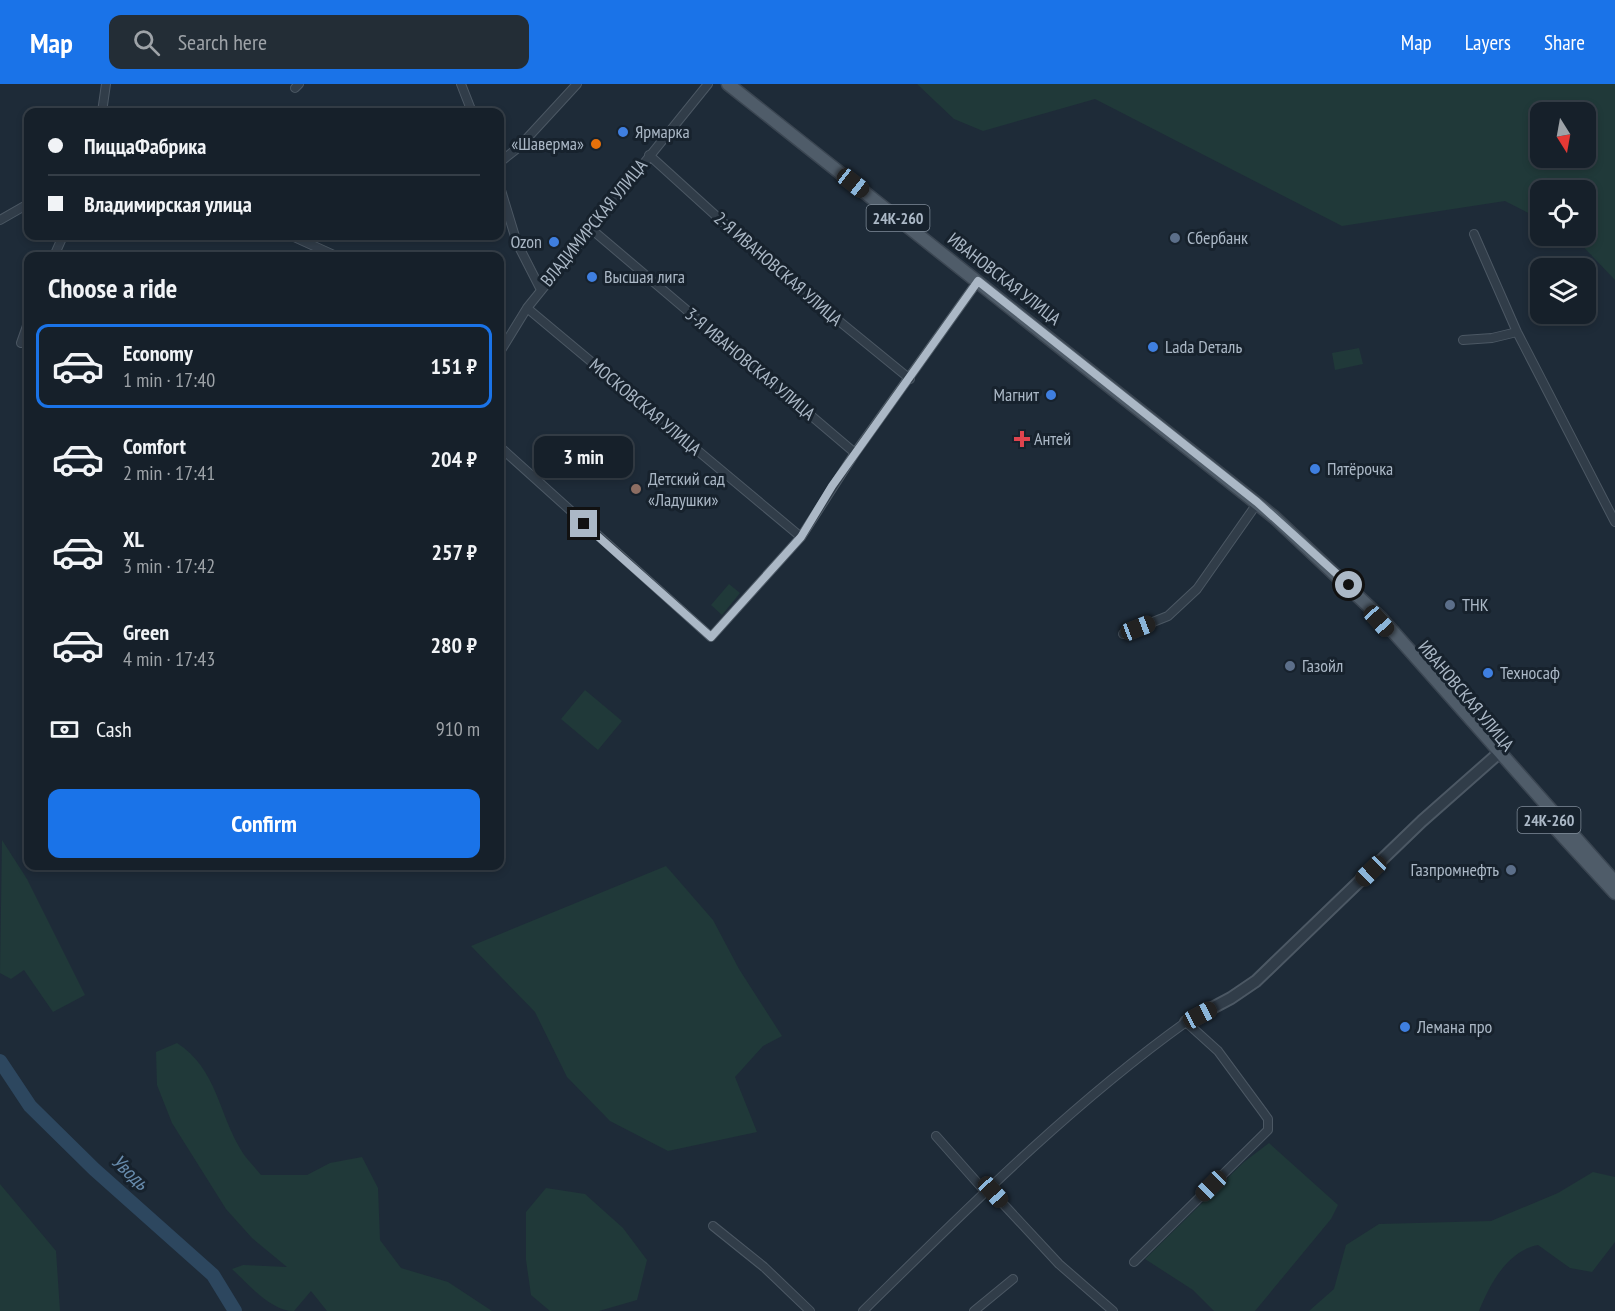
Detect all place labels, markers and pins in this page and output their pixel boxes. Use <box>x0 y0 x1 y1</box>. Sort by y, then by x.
place label: Ярмарка <box>635 120 690 143</box>
marker: Ярмарка <box>616 125 630 139</box>
place label: «Шаверма» <box>511 132 584 155</box>
marker: «Шаверма» <box>589 137 603 151</box>
place label: Сбербанк <box>1187 226 1248 249</box>
place label: Ozon <box>510 230 542 253</box>
marker: Сбербанк <box>1168 231 1182 245</box>
marker: Ozon <box>547 235 561 249</box>
place label: Высшая лига <box>604 265 685 288</box>
marker: Высшая лига <box>585 270 599 284</box>
place label: Lada Dеталь <box>1165 335 1242 358</box>
marker: Lada Dеталь <box>1146 340 1160 354</box>
place label: Магнит <box>994 383 1039 406</box>
marker: Магнит <box>1044 388 1058 402</box>
place label: Антей <box>1034 427 1071 450</box>
marker: Антей <box>1015 432 1029 446</box>
place label: Пятёрочка <box>1327 457 1393 480</box>
marker: Пятёрочка <box>1308 462 1322 476</box>
place label: Детский сад «Ладушки» <box>648 467 725 511</box>
marker: Детский сад «Ладушки» <box>629 482 643 496</box>
place label: ТНК <box>1462 593 1489 616</box>
marker: ТНК <box>1443 598 1457 612</box>
place label: Газойл <box>1302 654 1343 677</box>
marker: Газойл <box>1283 659 1297 673</box>
place label: Техносаф <box>1500 661 1560 684</box>
marker: Техносаф <box>1481 666 1495 680</box>
place label: Газпромнефть <box>1411 858 1499 881</box>
marker: Газпромнефть <box>1504 863 1518 877</box>
place label: Лемана про <box>1416 1015 1492 1038</box>
marker: Лемана про <box>1398 1020 1412 1034</box>

